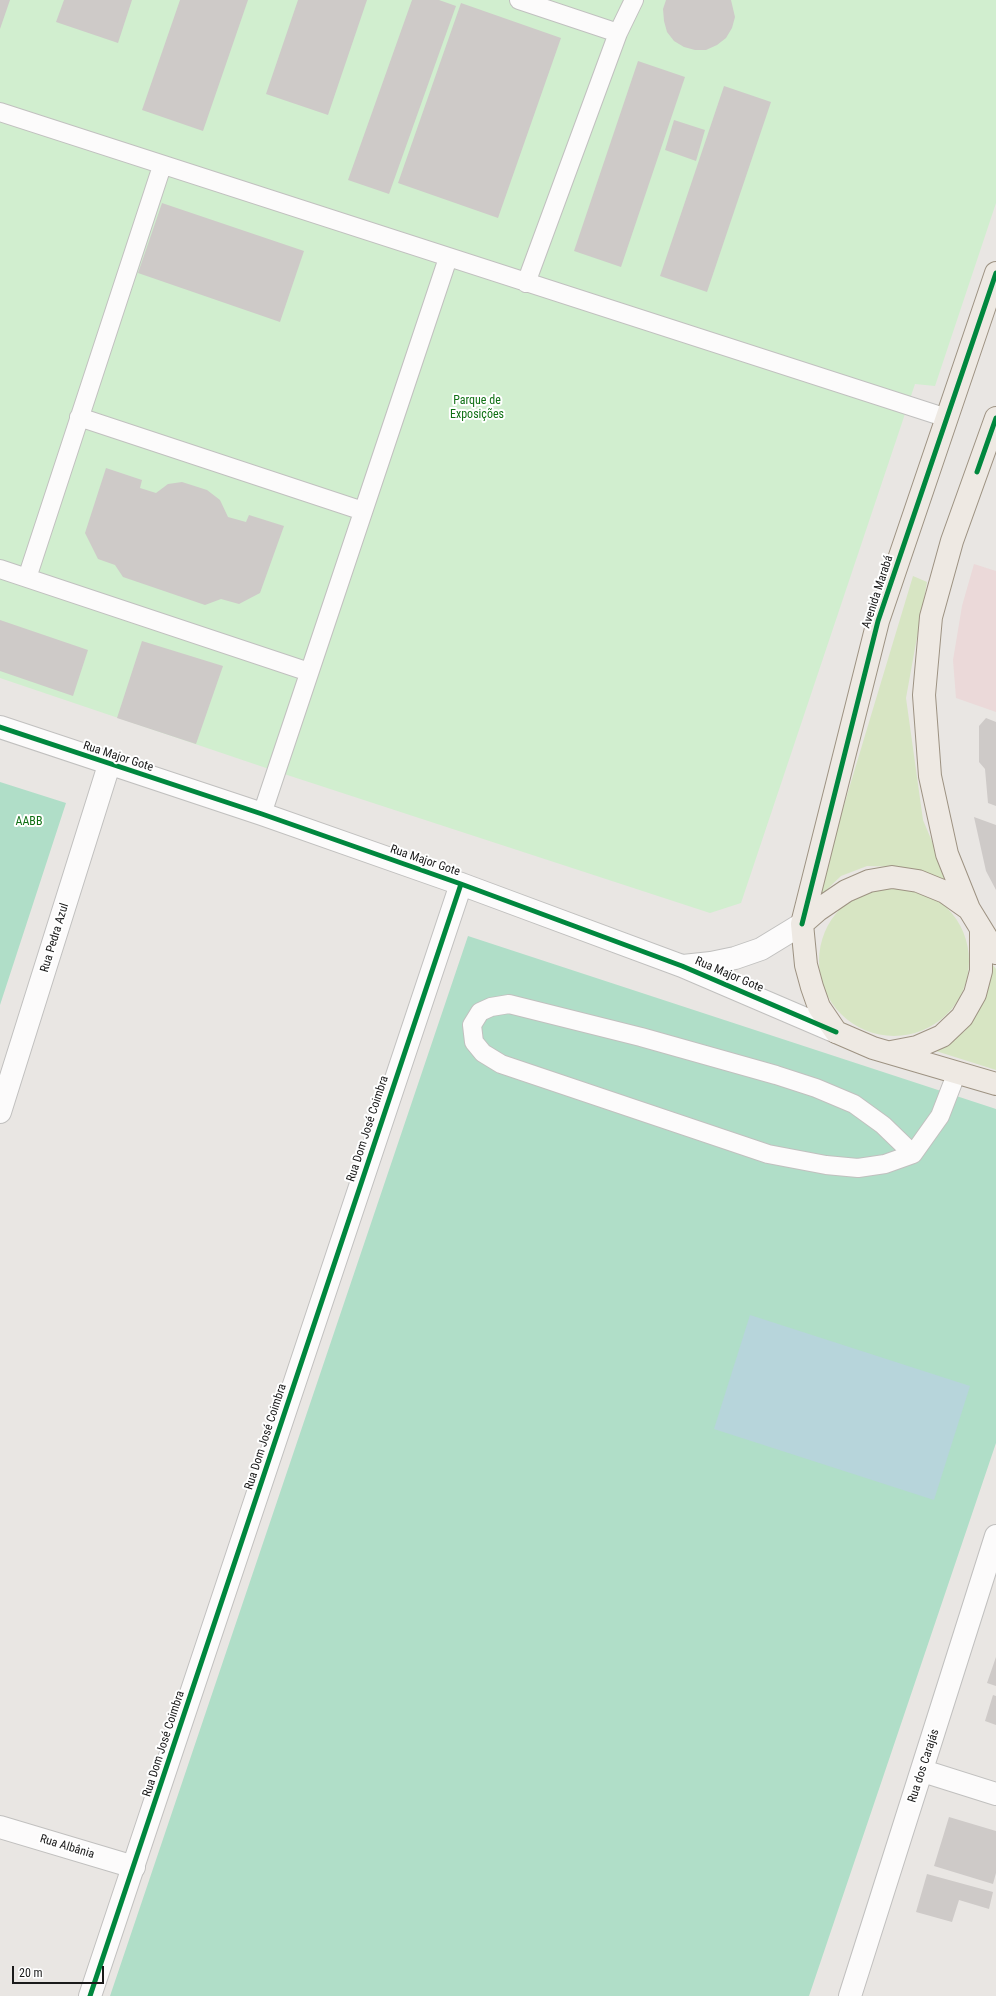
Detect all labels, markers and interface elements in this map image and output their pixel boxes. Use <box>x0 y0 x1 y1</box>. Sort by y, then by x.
park label: Parque de Exposições <box>450 394 504 422</box>
street label: Avenida Marabá <box>859 554 897 630</box>
street label: Rua Major Gote <box>81 739 155 775</box>
park label: AABB <box>16 815 42 829</box>
street label: Rua Major Gote <box>388 842 462 880</box>
street label: Rua Pedra Azul <box>38 902 72 974</box>
street label: Rua Major Gote <box>693 954 765 996</box>
street label: Rua Dom José Coimbra <box>344 1074 392 1184</box>
street label: Rua Dom José Coimbra <box>242 1382 290 1492</box>
street label: Rua Dom José Coimbra <box>140 1689 188 1799</box>
street label: Rua dos Carajás <box>905 1727 943 1805</box>
street label: Rua Albânia <box>38 1832 96 1862</box>
scale bar <box>14 1958 106 1984</box>
text: 20 m <box>19 1966 43 1980</box>

